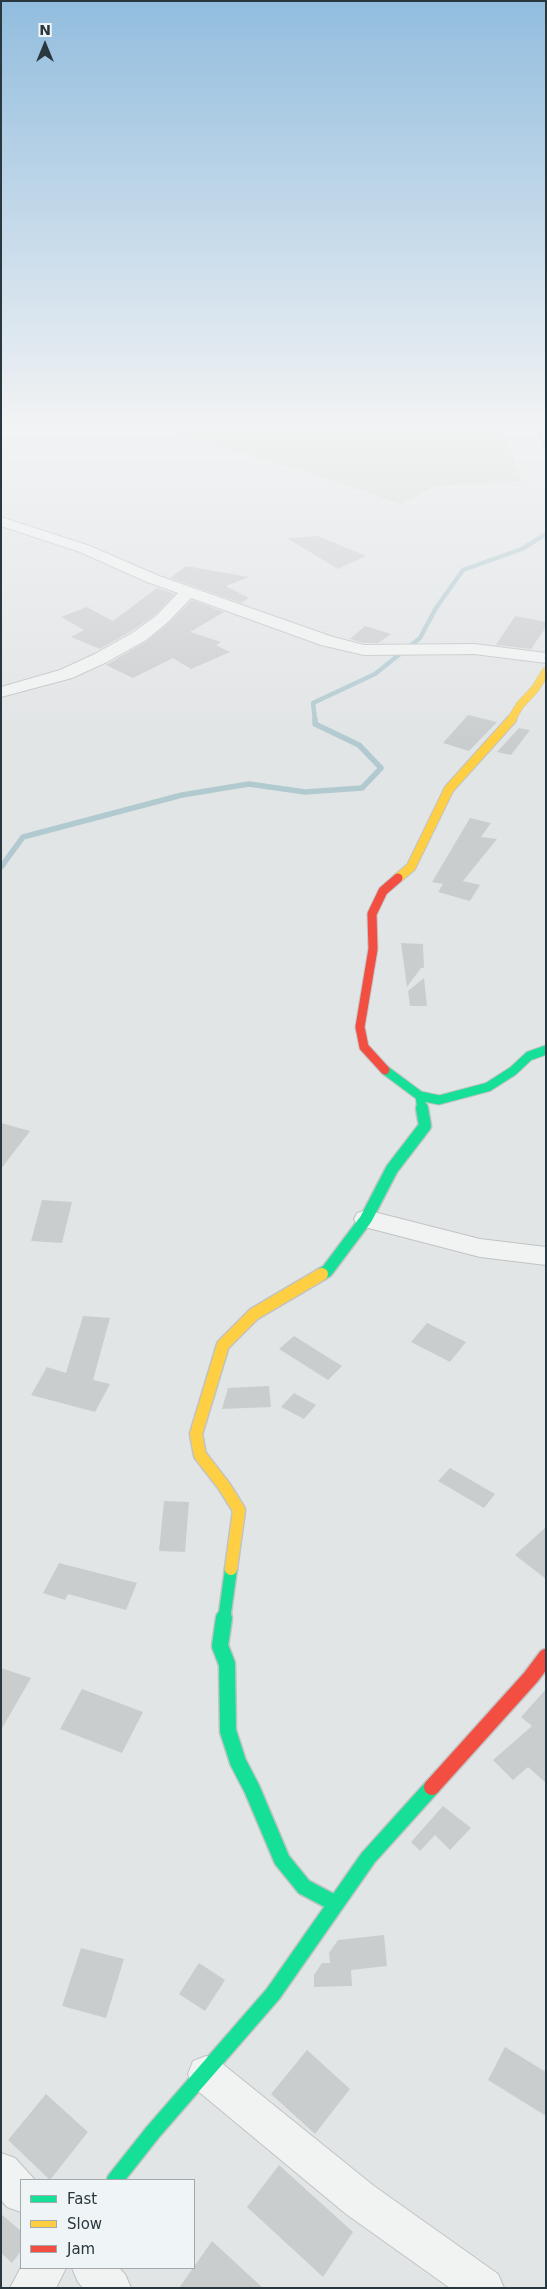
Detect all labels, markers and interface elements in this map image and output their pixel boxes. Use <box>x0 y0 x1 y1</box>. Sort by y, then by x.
north arrow <box>20 20 70 70</box>
text: N <box>39 22 51 38</box>
legend <box>20 2179 195 2269</box>
text: Fast <box>67 2190 97 2208</box>
text: Slow <box>67 2215 102 2233</box>
text: Jam <box>67 2240 95 2258</box>

